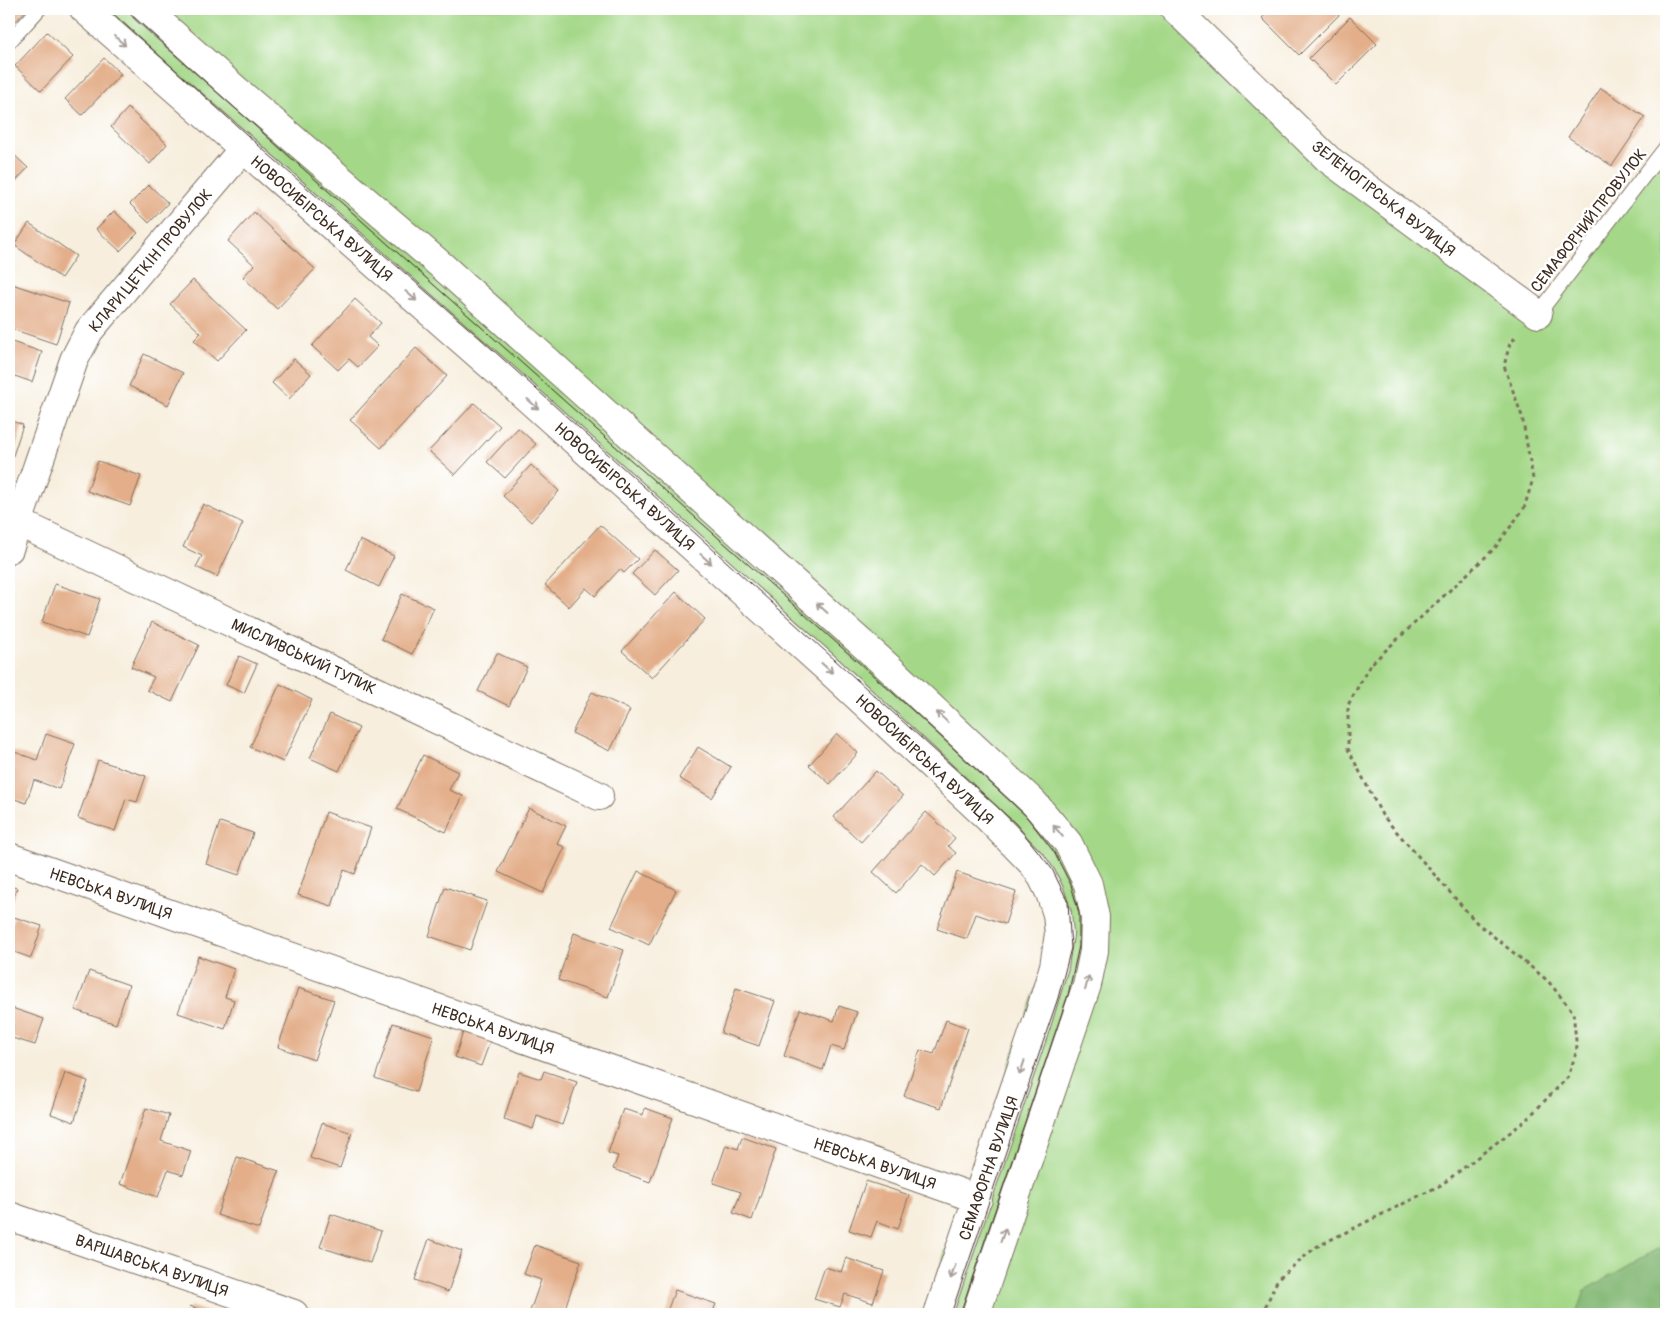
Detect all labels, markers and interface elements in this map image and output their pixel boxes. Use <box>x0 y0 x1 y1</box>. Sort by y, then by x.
one-way arrow <box>114 35 127 47</box>
street label: ЗЕЛЕНОГІРСЬКА ВУЛИЦЯ <box>1307 136 1459 261</box>
street label: СЕМАФОРНИЙ ПРОВУЛОК <box>1526 145 1651 297</box>
street label: НОВОСИБІРСЬКА ВУЛИЦЯ <box>246 151 397 286</box>
street label: КЛАРИ ЦЕТКІН ПРОВУЛОК <box>85 185 217 337</box>
one-way arrow <box>405 290 418 302</box>
one-way arrow <box>527 398 540 409</box>
street label: НОВОСИБІРСЬКА ВУЛИЦЯ <box>550 418 699 555</box>
one-way arrow <box>700 553 713 565</box>
one-way arrow <box>816 602 829 613</box>
street label: МИСЛИВСЬКИЙ ТУПИК <box>228 615 379 699</box>
one-way arrow <box>820 662 833 674</box>
street label: НОВОСИБІРСЬКА ВУЛИЦЯ <box>851 690 998 829</box>
one-way arrow <box>936 711 949 723</box>
one-way arrow <box>1053 825 1064 838</box>
street label: НЕВСЬКА ВУЛИЦЯ <box>47 864 175 924</box>
one-way arrow <box>1083 976 1092 992</box>
street label: НЕВСЬКА ВУЛИЦЯ <box>429 999 557 1059</box>
one-way arrow <box>1017 1060 1026 1076</box>
street label: СЕМАФОРНА ВУЛИЦЯ <box>955 1093 1023 1243</box>
street label: НЕВСЬКА ВУЛИЦЯ <box>811 1134 939 1194</box>
one-way arrow <box>999 1227 1009 1243</box>
street label: ВАРШАВСЬКА ВУЛИЦЯ <box>72 1230 231 1302</box>
one-way arrow <box>948 1264 957 1279</box>

